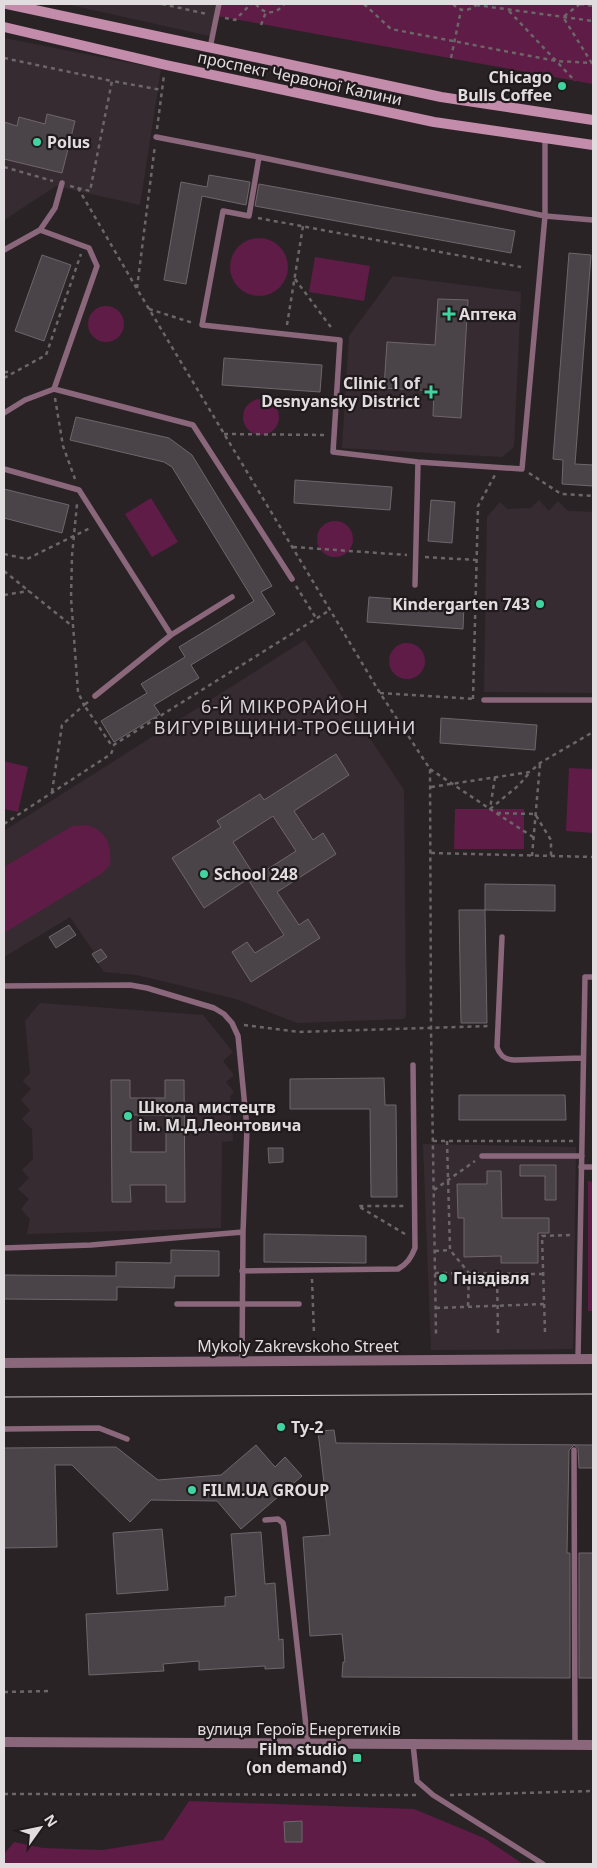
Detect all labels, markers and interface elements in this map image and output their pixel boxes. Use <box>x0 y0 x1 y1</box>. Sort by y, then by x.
street label: проспект Червоної Калини <box>196 46 404 110</box>
place label: Chicago Bulls Coffee <box>458 66 552 106</box>
marker: Chicago Bulls Coffee <box>556 80 568 92</box>
place label: Polus <box>47 131 90 153</box>
marker: Polus <box>31 136 43 148</box>
place label: Аптека <box>459 303 517 325</box>
marker: Аптека <box>443 308 455 320</box>
place label: Clinic 1 of Desnyansky District <box>261 372 421 412</box>
marker: Clinic 1 of Desnyansky District <box>424 385 438 399</box>
place label: Kindergarten 743 <box>392 593 530 615</box>
marker: Kindergarten 743 <box>534 598 546 610</box>
district label: 6-Й МІКРОРАЙОН ВИГУРІВЩИНИ-ТРОЄЩИНИ <box>154 694 416 739</box>
place label: School 248 <box>214 863 298 885</box>
marker: School 248 <box>198 868 210 880</box>
place label: Школа мистецтв ім. М.Д.Леонтовича <box>138 1096 301 1136</box>
marker: Школа мистецтв ім. М.Д.Леонтовича <box>122 1110 134 1122</box>
place label: Гніздівля <box>453 1267 530 1289</box>
marker: Гніздівля <box>437 1272 449 1284</box>
street label: Mykoly Zakrevskoho Street <box>197 1335 399 1357</box>
place label: Ту-2 <box>291 1416 324 1438</box>
marker: Ту-2 <box>275 1421 287 1433</box>
place label: FILM.UA GROUP <box>202 1479 329 1501</box>
marker: FILM.UA GROUP <box>186 1484 198 1496</box>
street label: вулиця Героїв Енергетиків <box>197 1718 401 1740</box>
place label: Film studio (on demand) <box>246 1738 347 1778</box>
marker: Film studio (on demand) <box>351 1752 363 1764</box>
north arrow <box>15 1803 65 1853</box>
text: N <box>40 1811 62 1831</box>

